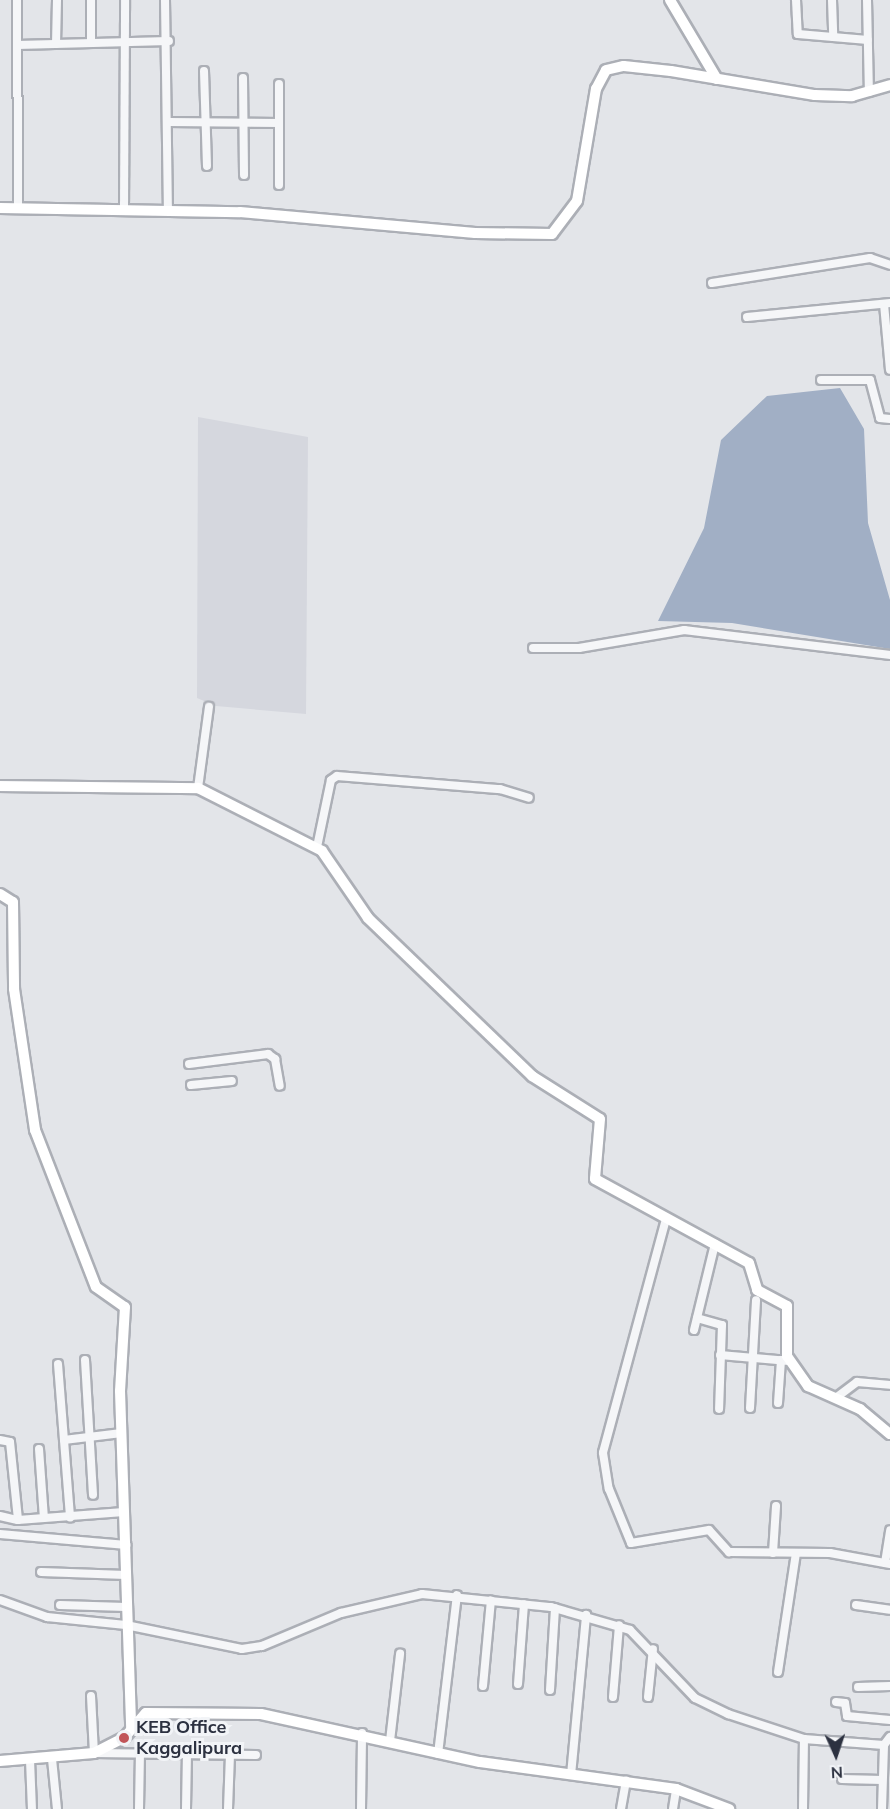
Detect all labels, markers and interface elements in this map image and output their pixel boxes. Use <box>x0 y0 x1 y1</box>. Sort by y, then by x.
place label: KEB Office Kaggalipura <box>136 1717 242 1760</box>
north arrow <box>806 1725 866 1785</box>
marker: KEB Office Kaggalipura <box>117 1731 131 1745</box>
text: N <box>830 1763 844 1783</box>

